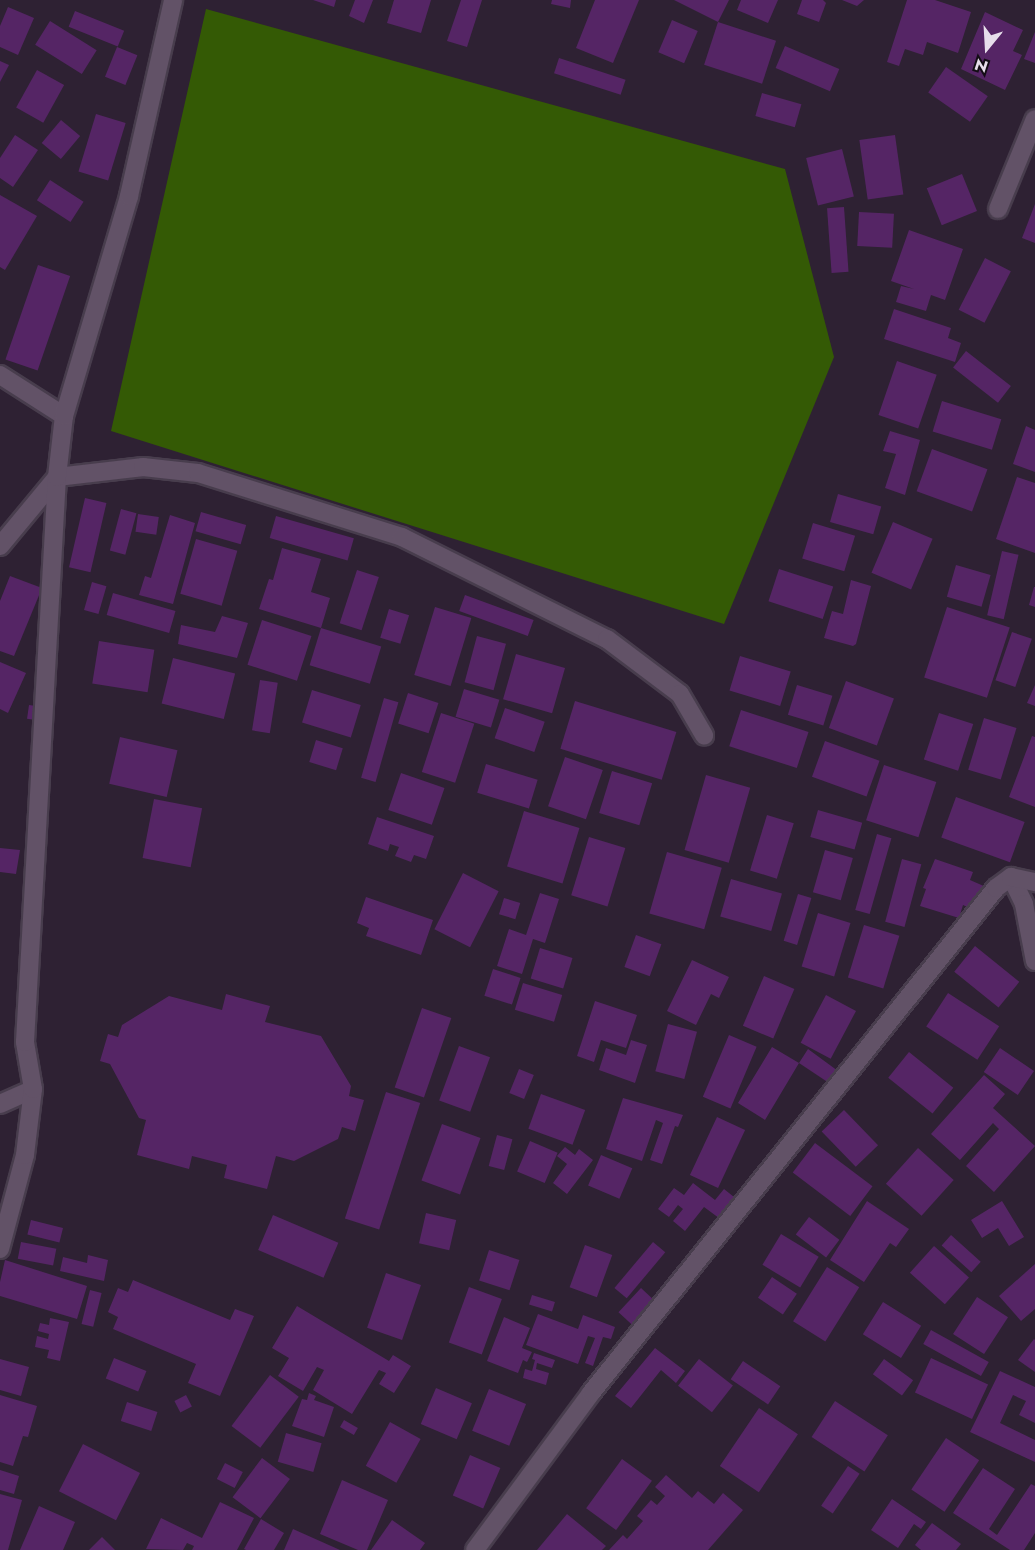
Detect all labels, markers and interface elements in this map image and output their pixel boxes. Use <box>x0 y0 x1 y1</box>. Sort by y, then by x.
north arrow <box>957 18 1017 78</box>
text: N <box>972 53 991 78</box>

